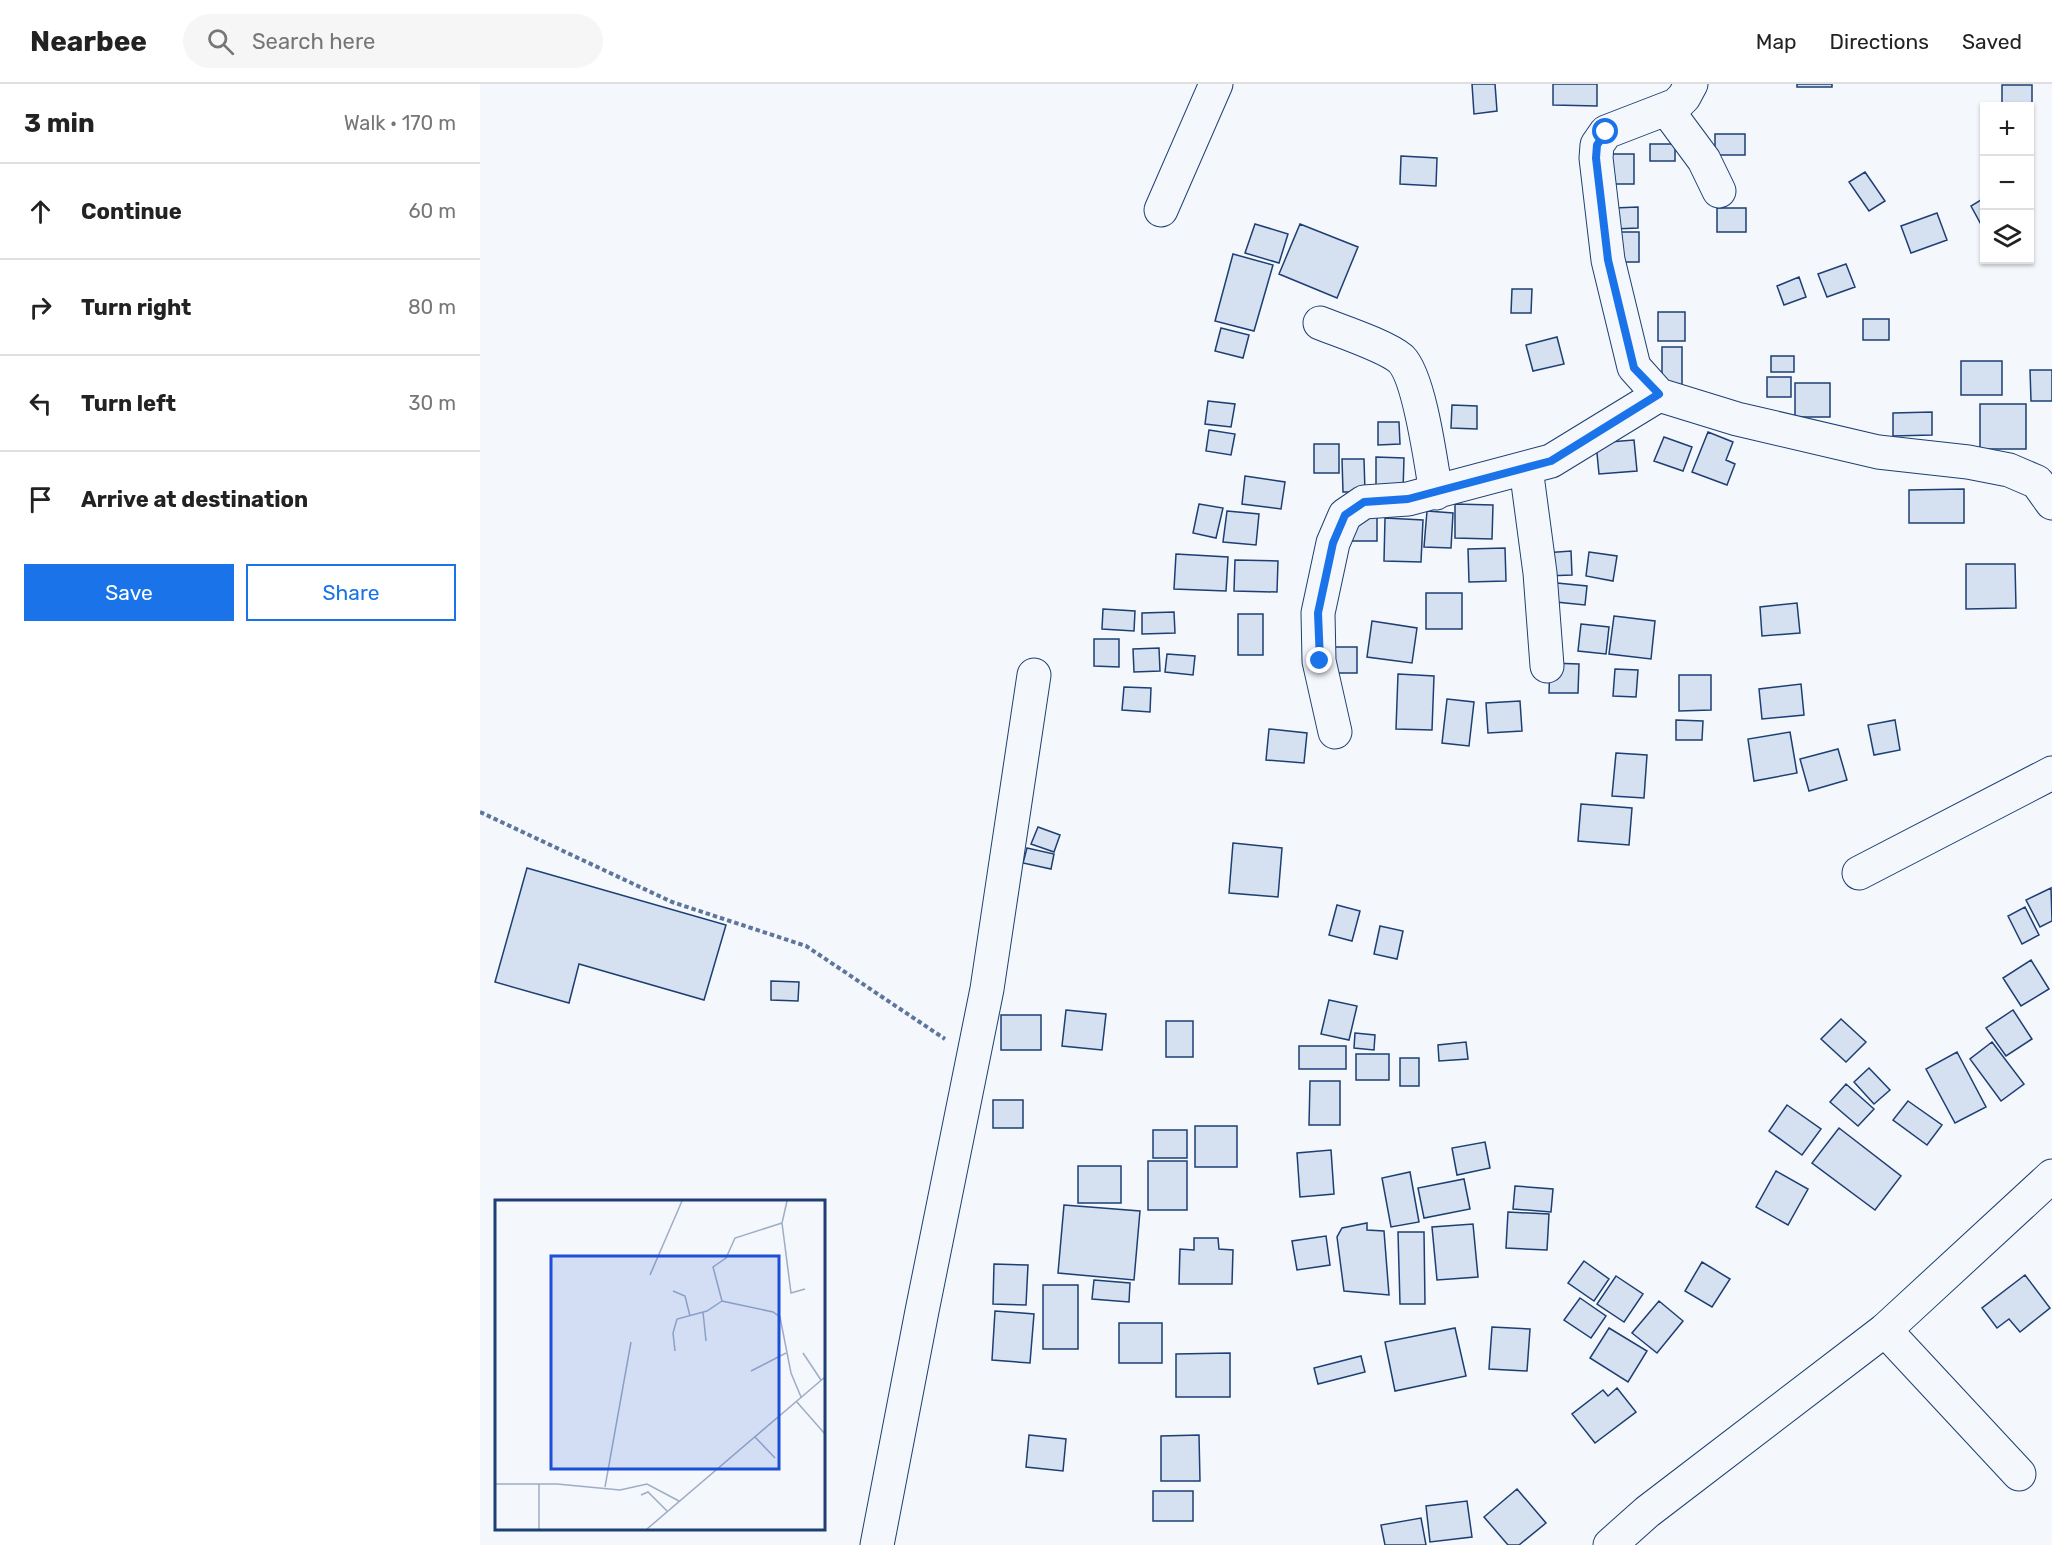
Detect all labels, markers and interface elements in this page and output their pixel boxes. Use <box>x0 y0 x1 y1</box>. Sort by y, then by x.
search box <box>183 14 603 68</box>
text: Nearbee <box>30 25 147 58</box>
icon: search <box>204 25 237 58</box>
text: Search here <box>252 28 375 55</box>
text: Map <box>1756 29 1797 54</box>
text: Directions <box>1830 29 1929 54</box>
text: Saved <box>1962 29 2022 54</box>
map controls <box>1980 102 2034 264</box>
button: + <box>1980 102 2034 156</box>
text: 3 min <box>24 108 95 139</box>
text: Walk · 170 m <box>344 111 456 135</box>
route start <box>1592 118 1618 144</box>
button: − <box>1980 156 2034 210</box>
icon: ahead <box>24 195 57 228</box>
text: Continue <box>81 198 182 225</box>
text: 60 m <box>409 199 456 223</box>
button: layers <box>1980 210 2034 264</box>
icon: right <box>24 291 57 324</box>
text: Turn right <box>81 294 191 321</box>
text: 80 m <box>408 295 456 319</box>
icon: left <box>24 387 57 420</box>
text: Turn left <box>81 390 176 417</box>
text: 30 m <box>409 391 456 415</box>
icon: arrive <box>24 483 57 516</box>
text: Arrive at destination <box>81 486 308 513</box>
button: Save <box>24 564 234 621</box>
button: Share <box>246 564 456 621</box>
route end <box>1306 647 1332 673</box>
inset map <box>495 1200 825 1530</box>

